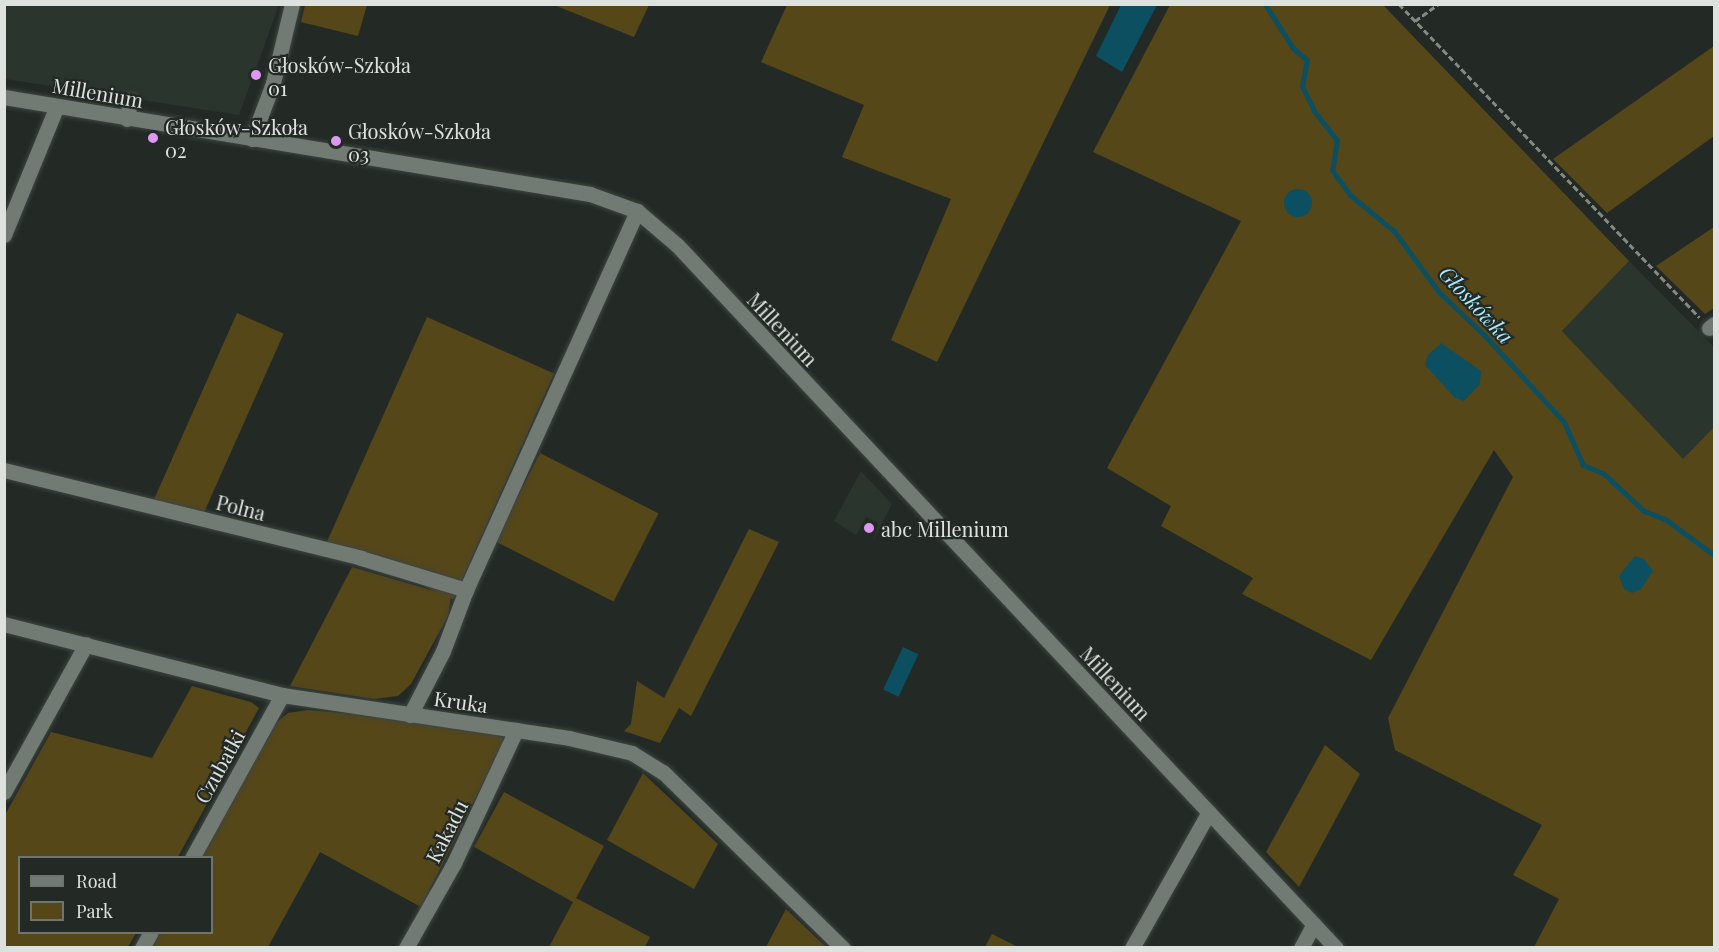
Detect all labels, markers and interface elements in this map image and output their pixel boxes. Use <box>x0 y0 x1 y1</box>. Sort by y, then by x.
place label: Głosków-Szkoła 01 <box>268 52 411 99</box>
marker: Głosków-Szkoła 01 <box>249 68 263 82</box>
street label: Millenium <box>51 72 145 112</box>
place label: Głosków-Szkoła 02 <box>165 114 308 161</box>
place label: Głosków-Szkoła 03 <box>348 118 491 165</box>
marker: Głosków-Szkoła 02 <box>146 131 160 145</box>
marker: Głosków-Szkoła 03 <box>329 134 343 148</box>
water label: Głoskówka <box>1435 260 1519 348</box>
street label: Millenium <box>743 287 823 371</box>
street label: Polna <box>214 489 268 525</box>
place label: abc Millenium <box>881 516 1009 540</box>
marker: abc Millenium <box>862 521 876 535</box>
street label: Millenium <box>1076 641 1156 725</box>
street label: Kruka <box>432 685 490 717</box>
street label: Czubatki <box>189 725 249 807</box>
street label: Kakadu <box>420 796 472 866</box>
legend <box>18 856 213 934</box>
text: Road <box>76 869 117 893</box>
text: Park <box>76 899 113 923</box>

